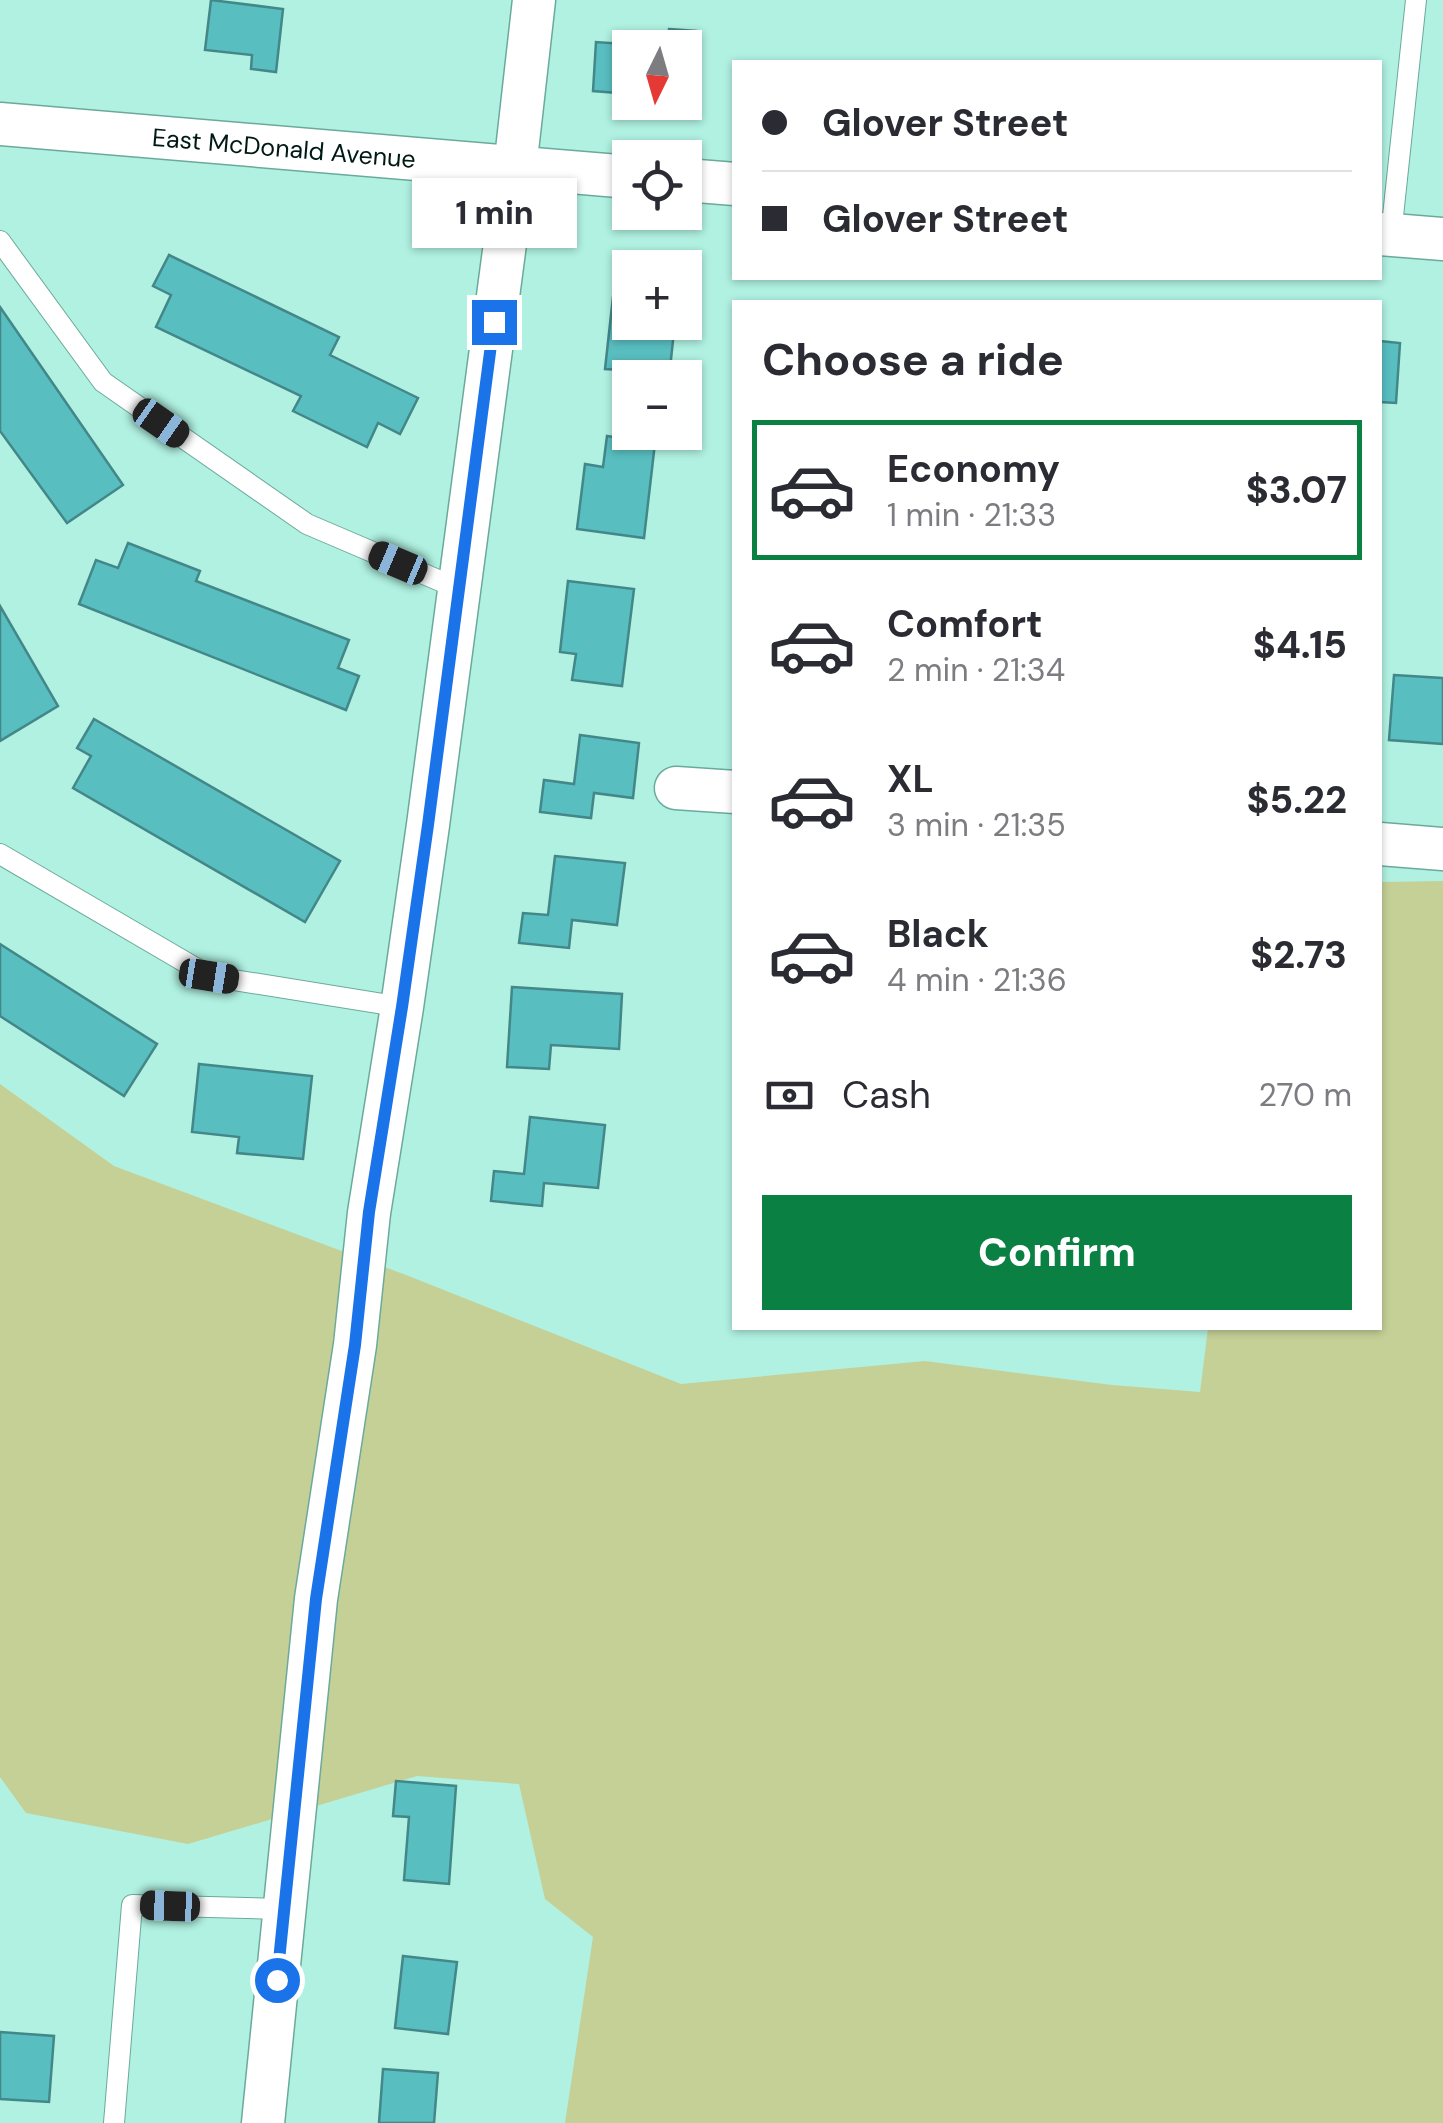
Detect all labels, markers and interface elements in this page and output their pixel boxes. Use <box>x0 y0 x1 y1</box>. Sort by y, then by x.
north arrow <box>612 30 702 120</box>
map controls <box>612 30 702 450</box>
text: Glover Street <box>822 98 1069 148</box>
street label: East McDonald Avenue <box>151 120 417 175</box>
button: locate <box>612 140 702 230</box>
callout: 1 min <box>412 177 576 247</box>
text: 1 min <box>455 192 534 234</box>
text: Glover Street <box>822 194 1069 244</box>
button: + <box>612 250 702 340</box>
route end <box>472 300 517 345</box>
text: Choose a ride <box>762 330 1064 389</box>
button: − <box>612 360 702 450</box>
car <box>128 394 194 452</box>
text: Economy <box>887 444 1060 494</box>
icon: car <box>767 445 857 535</box>
text: $3.07 <box>1246 465 1347 515</box>
text: 1 min · 21:33 <box>887 494 1056 536</box>
car <box>365 537 431 589</box>
text: Comfort <box>887 599 1043 649</box>
icon: car <box>767 600 857 690</box>
text: $4.15 <box>1253 620 1347 670</box>
text: 2 min · 21:34 <box>887 649 1065 691</box>
text: XL <box>887 754 934 804</box>
icon: car <box>767 755 857 845</box>
text: $5.22 <box>1247 775 1347 825</box>
text: 3 min · 21:35 <box>887 804 1066 846</box>
text: Black <box>887 909 989 959</box>
icon: car <box>767 910 857 1000</box>
text: $2.73 <box>1250 930 1347 980</box>
car <box>177 956 241 996</box>
text: 4 min · 21:36 <box>887 959 1067 1001</box>
icon: cash <box>762 1068 817 1123</box>
text: Cash <box>842 1070 931 1120</box>
text: 270 m <box>1259 1074 1352 1116</box>
button: Confirm <box>762 1195 1352 1310</box>
car <box>139 1890 201 1922</box>
route start <box>255 1958 300 2003</box>

